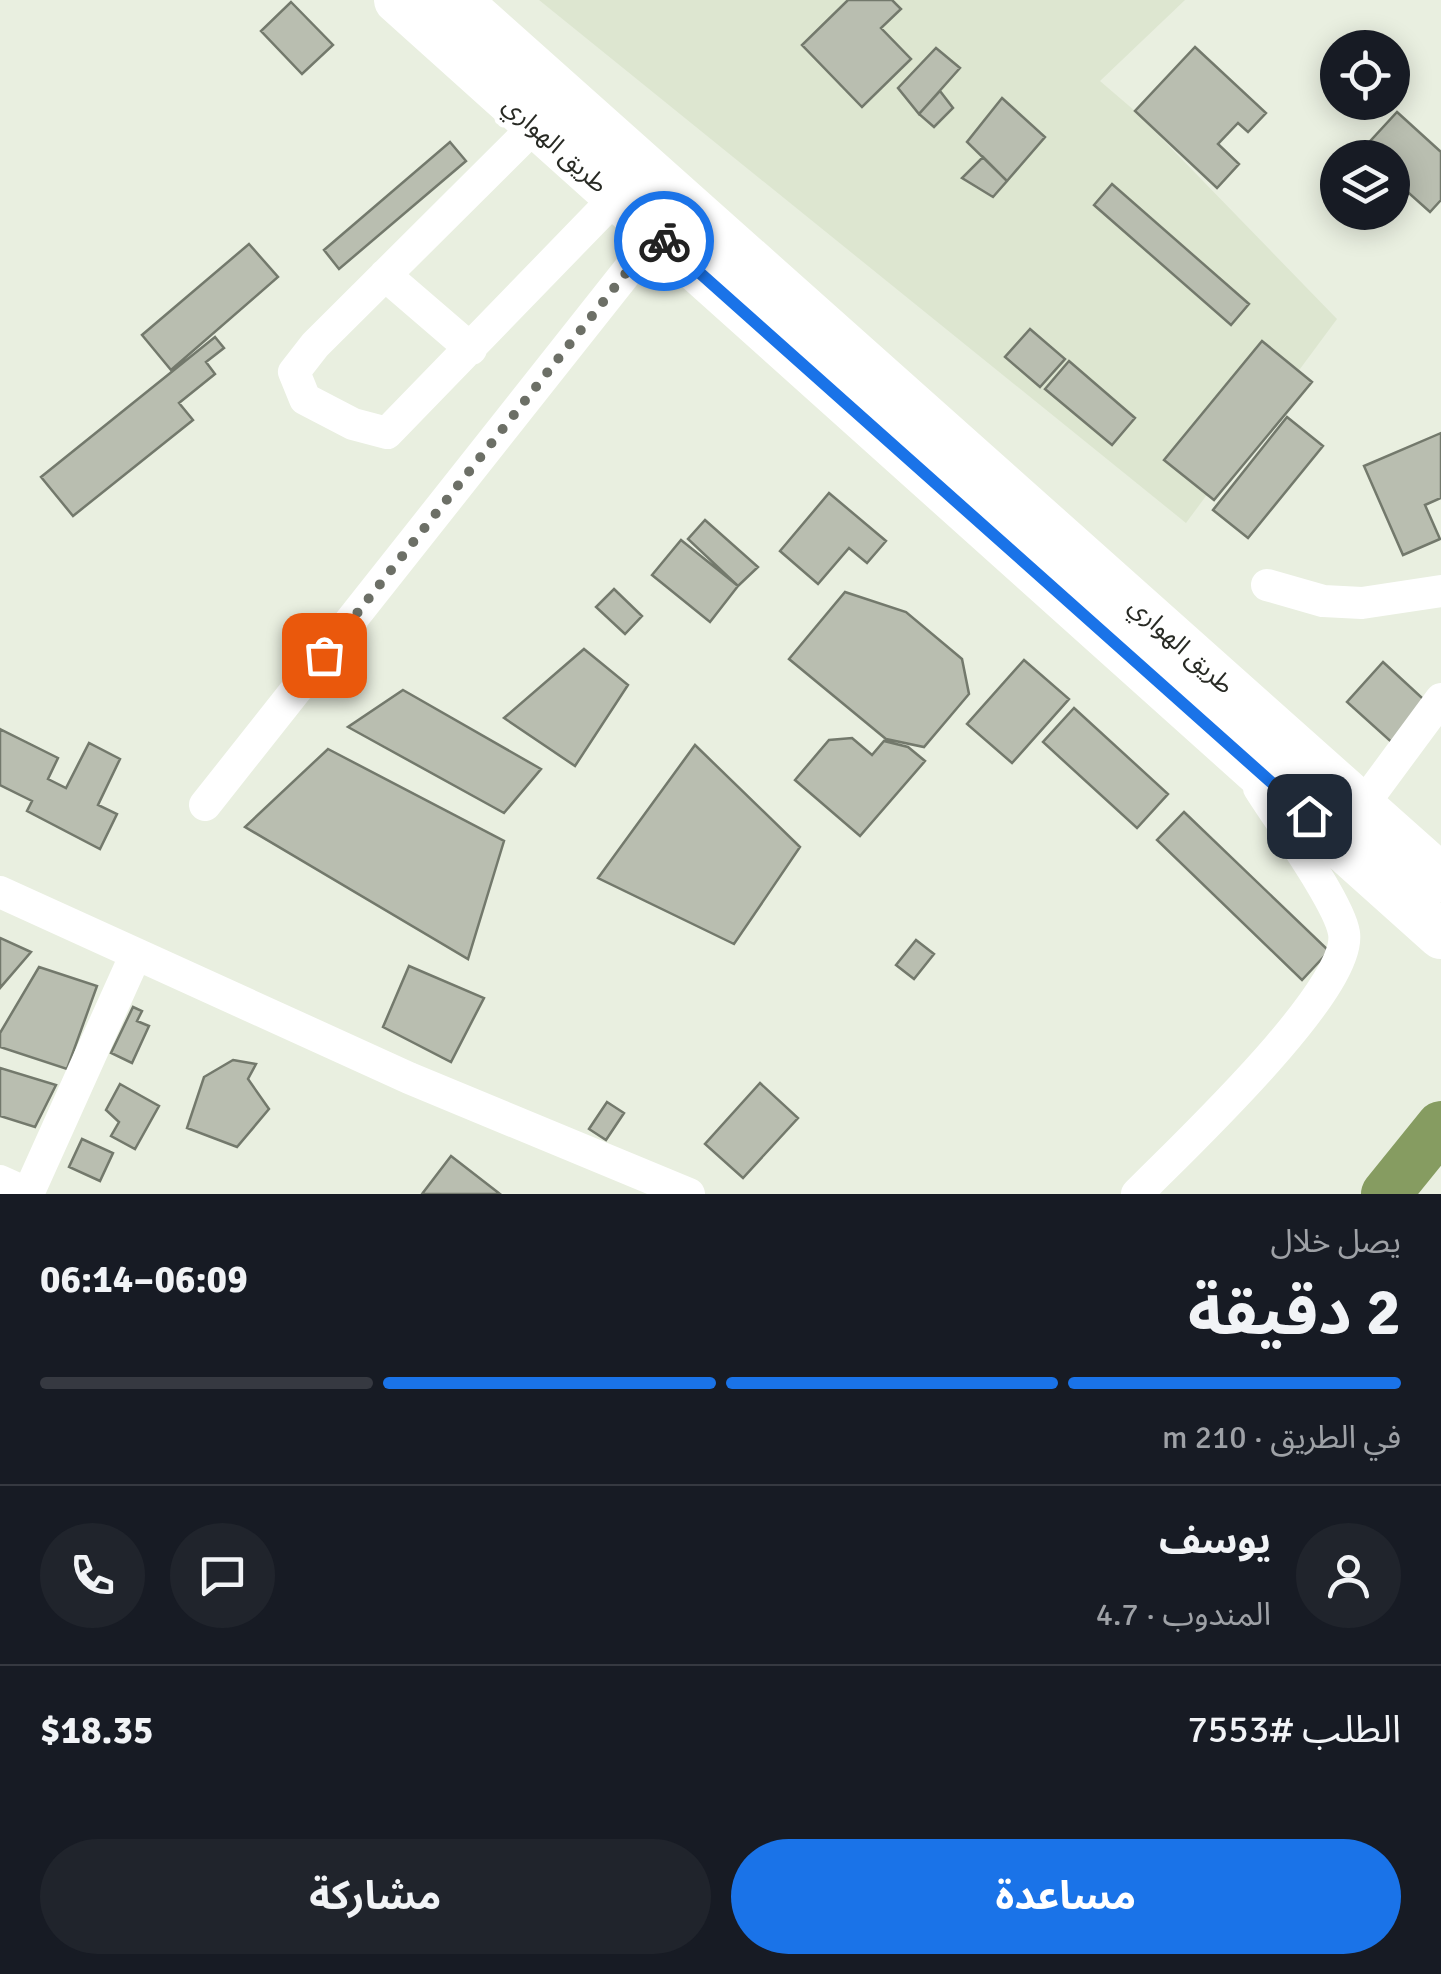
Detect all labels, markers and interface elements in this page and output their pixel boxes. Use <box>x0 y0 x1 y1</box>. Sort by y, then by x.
map controls <box>1320 30 1410 230</box>
button: locate <box>1320 30 1410 120</box>
street label: طريق الهواري <box>494 89 614 202</box>
button: layers <box>1320 140 1410 230</box>
courier <box>614 191 714 291</box>
icon: bike <box>637 214 692 269</box>
street label: طريق الهواري <box>1120 590 1240 703</box>
pin <box>282 613 367 698</box>
icon: bag <box>297 628 352 683</box>
pin <box>1267 774 1352 859</box>
icon: home <box>1282 789 1337 844</box>
text: يصل خلال <box>1270 1222 1401 1261</box>
text: 06:09–06:14 <box>40 1256 248 1303</box>
text: 2 دقيقة <box>1188 1273 1401 1353</box>
text: في الطريق · 210 m <box>1162 1418 1401 1457</box>
text: يوسف <box>1159 1517 1271 1564</box>
button: phone <box>40 1523 145 1628</box>
button: chat <box>170 1523 275 1628</box>
button: person <box>1296 1523 1401 1628</box>
text: المندوب · 4.7 <box>1096 1595 1271 1634</box>
text: الطلب #7553 <box>1187 1706 1401 1753</box>
text: $18.35 <box>40 1707 154 1754</box>
button: مشاركة <box>40 1839 711 1954</box>
button: مساعدة <box>731 1839 1401 1954</box>

